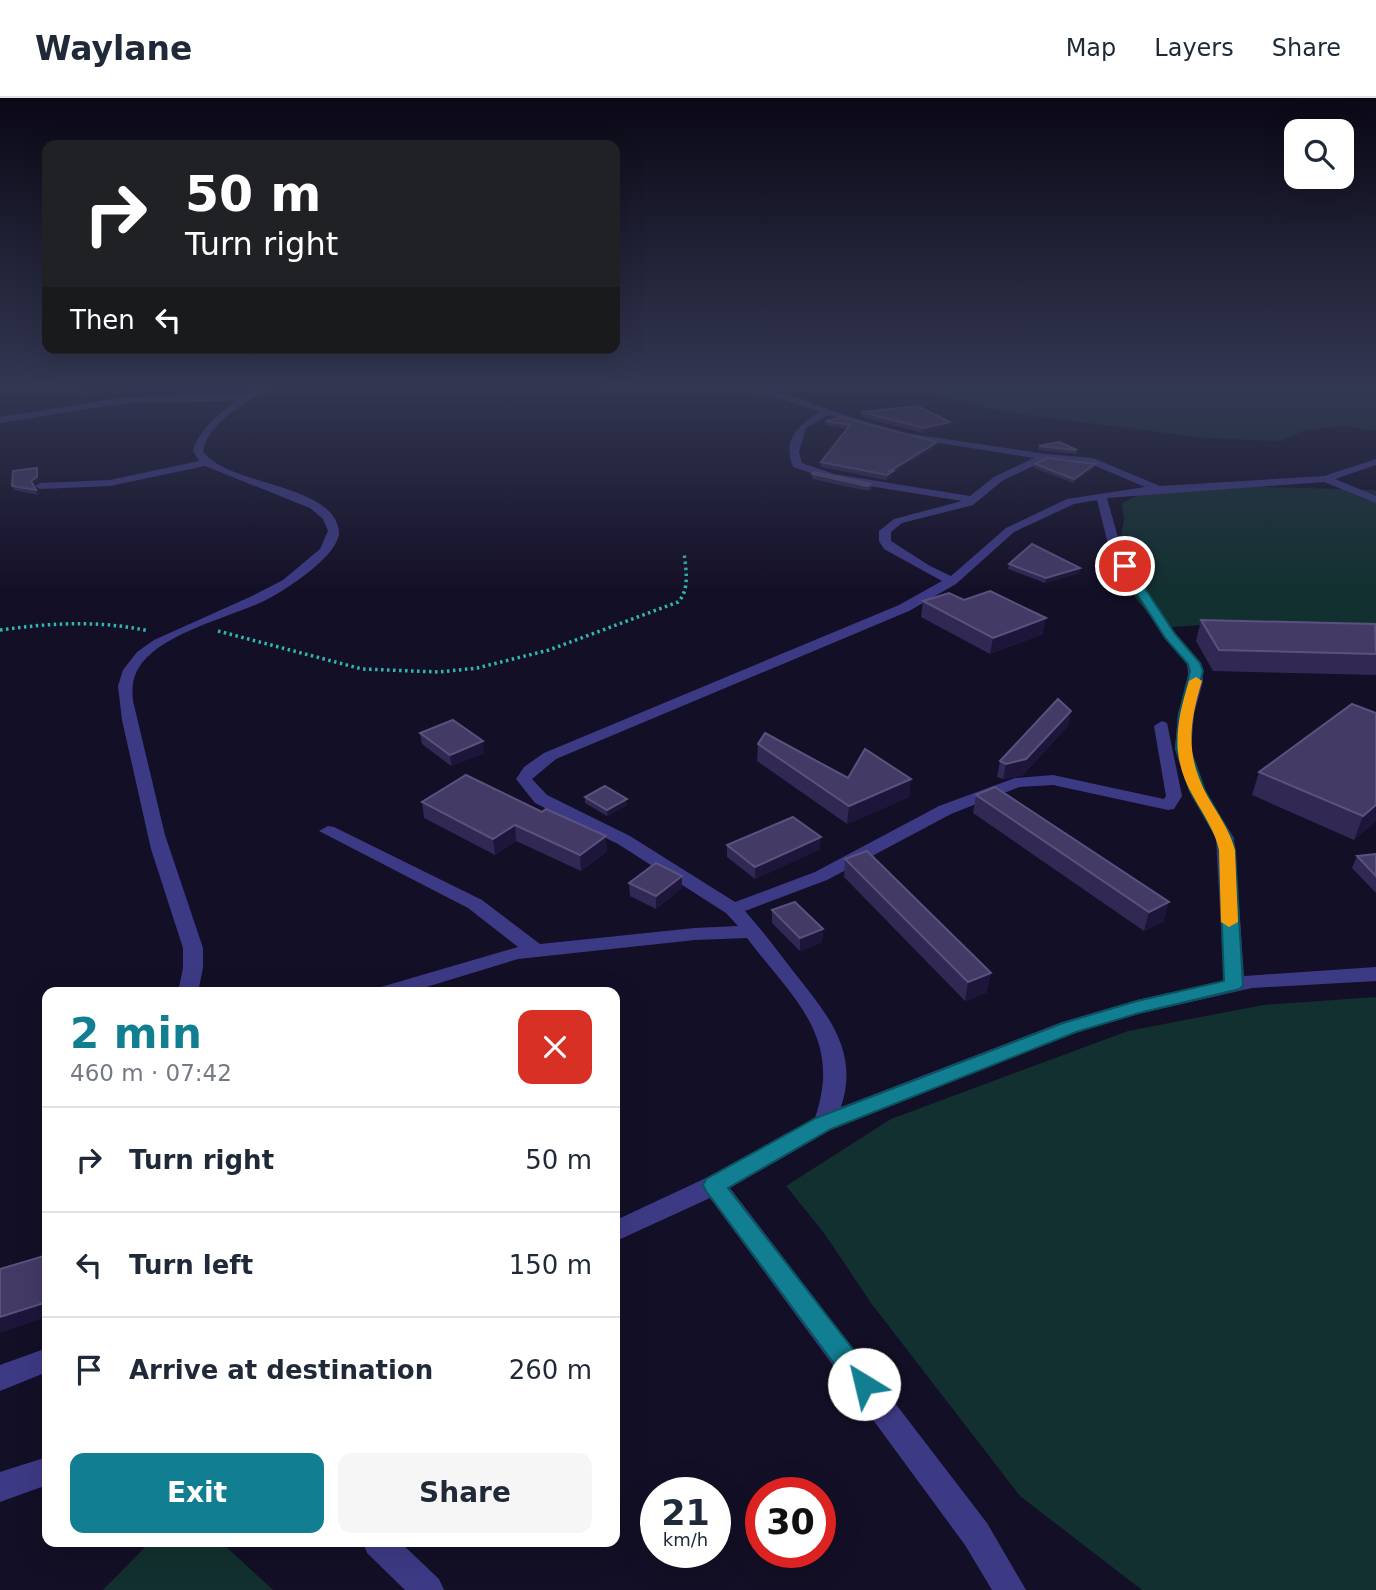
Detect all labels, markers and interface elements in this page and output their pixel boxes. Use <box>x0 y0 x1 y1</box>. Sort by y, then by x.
text: Waylane <box>35 29 192 68</box>
text: Map <box>1066 34 1116 62</box>
text: Layers <box>1154 34 1234 62</box>
text: Share <box>1272 34 1341 62</box>
map controls <box>1284 119 1354 189</box>
button: search <box>1284 119 1354 189</box>
text: 50 m <box>185 166 321 223</box>
icon: right <box>70 168 161 259</box>
text: Turn right <box>185 225 338 263</box>
icon: left <box>149 301 187 339</box>
text: Then <box>70 305 135 335</box>
pin <box>1095 536 1155 596</box>
icon: arrive <box>1106 547 1144 585</box>
text: 2 min <box>70 1009 202 1058</box>
button: close <box>518 1010 592 1084</box>
text: 460 m · 07:42 <box>70 1060 232 1086</box>
icon: right <box>70 1141 108 1179</box>
text: Turn right <box>129 1145 274 1175</box>
text: 50 m <box>525 1145 592 1175</box>
icon: left <box>70 1246 108 1284</box>
text: Turn left <box>129 1250 253 1280</box>
text: 150 m <box>509 1250 592 1280</box>
position arrow <box>827 1347 901 1421</box>
icon: arrive <box>70 1351 108 1389</box>
text: Arrive at destination <box>129 1355 433 1385</box>
text: 260 m <box>509 1355 592 1385</box>
button: Exit <box>70 1453 324 1533</box>
button: Share <box>338 1453 592 1533</box>
speed limit sign: 30 <box>745 1477 836 1568</box>
text: 21 <box>661 1493 710 1533</box>
text: km/h <box>663 1529 708 1550</box>

